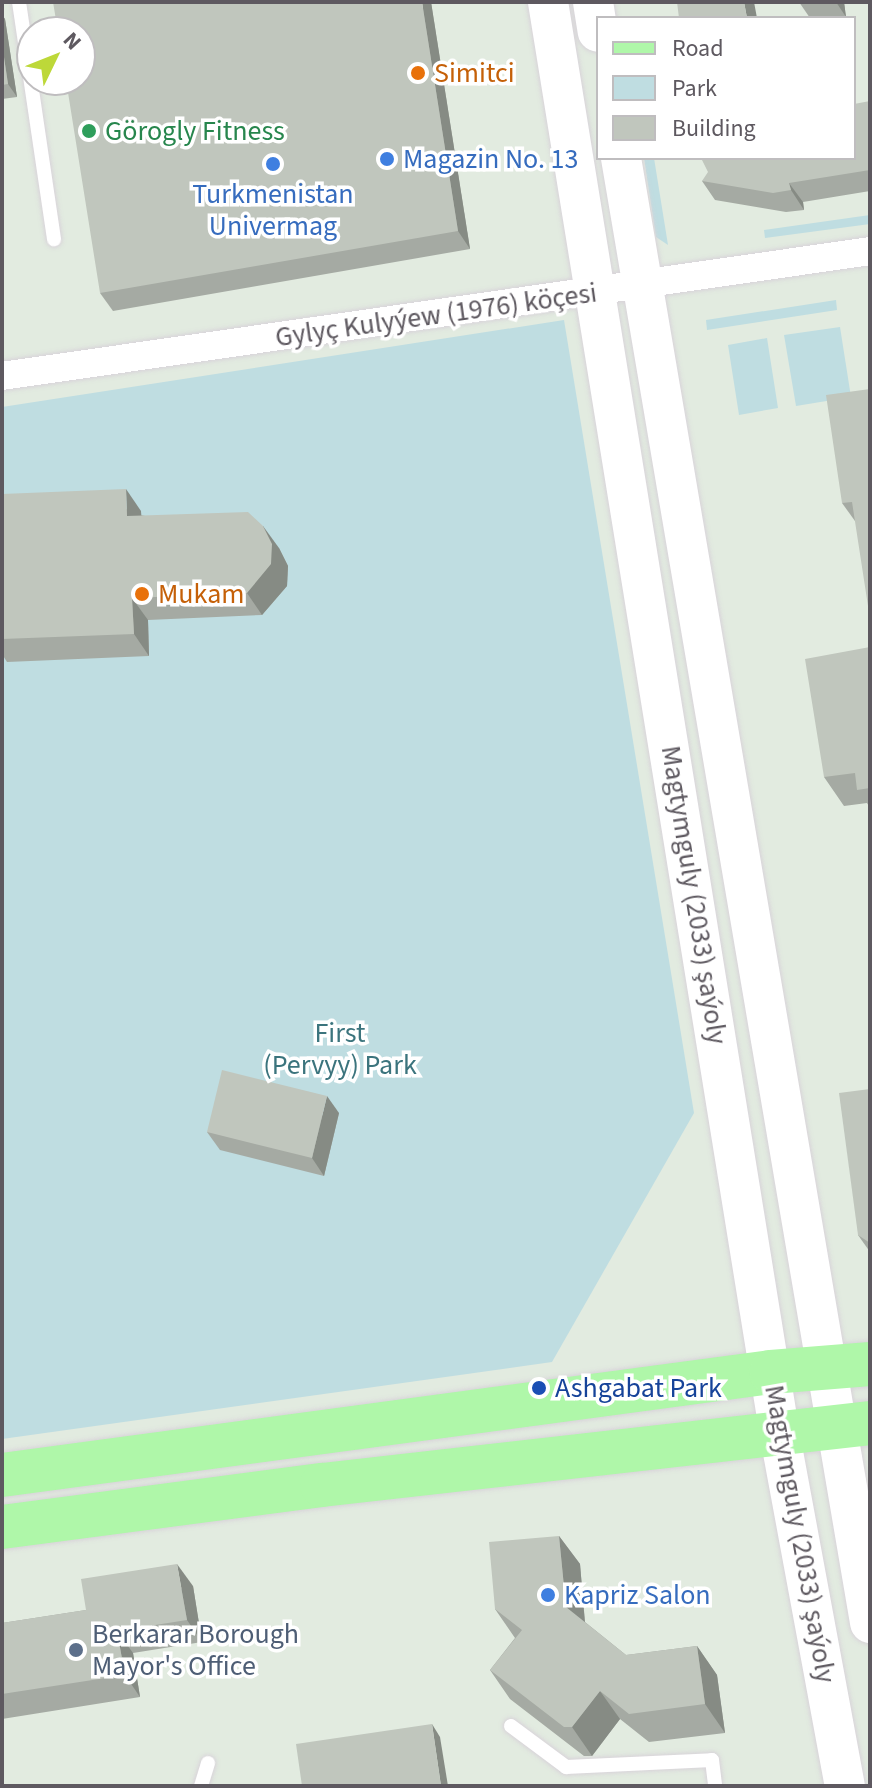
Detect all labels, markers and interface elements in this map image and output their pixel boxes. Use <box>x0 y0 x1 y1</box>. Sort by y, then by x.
north arrow <box>16 16 96 96</box>
legend <box>596 16 856 160</box>
text: N <box>55 25 89 57</box>
text: Road <box>672 31 724 66</box>
place label: Simitci <box>434 56 515 90</box>
marker: Simitci <box>409 64 427 82</box>
text: Park <box>672 71 717 106</box>
text: Building <box>672 111 756 146</box>
place label: Görogly Fitness <box>105 114 285 148</box>
marker: Görogly Fitness <box>80 122 98 140</box>
place label: Magazin No. 13 <box>403 142 578 176</box>
marker: Magazin No. 13 <box>378 150 396 168</box>
marker: Turkmenistan Univermag <box>264 155 282 173</box>
place label: Turkmenistan Univermag <box>192 177 354 243</box>
street label: Gylyç Kulyýew (1976) köçesi <box>273 276 599 354</box>
place label: Mukam <box>158 577 244 611</box>
marker: Mukam <box>133 585 151 603</box>
street label: Magtymguly (2033) şaýoly <box>654 743 734 1047</box>
park label: First (Pervyy) Park <box>263 1016 417 1082</box>
place label: Ashgabat Park <box>555 1371 722 1405</box>
marker: Ashgabat Park <box>530 1379 548 1397</box>
street label: Magtymguly (2033) şaýoly <box>757 1382 843 1686</box>
place label: Kapriz Salon <box>564 1578 711 1612</box>
marker: Kapriz Salon <box>539 1586 557 1604</box>
place label: Berkarar Borough Mayor's Office <box>92 1617 299 1683</box>
marker: Berkarar Borough Mayor's Office <box>67 1641 85 1659</box>

